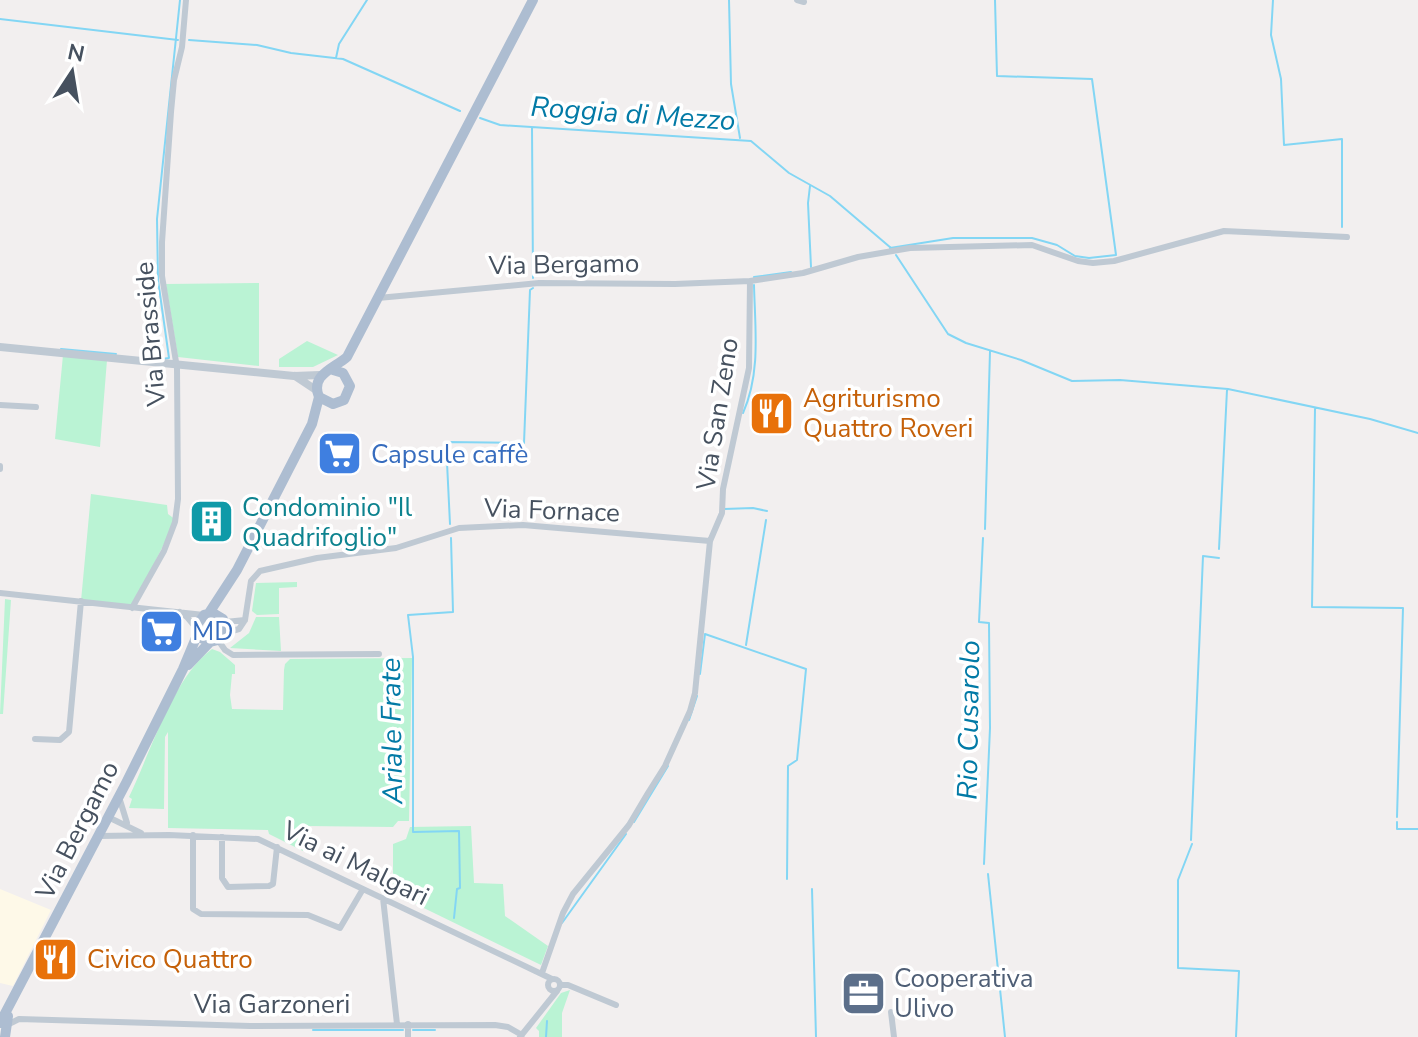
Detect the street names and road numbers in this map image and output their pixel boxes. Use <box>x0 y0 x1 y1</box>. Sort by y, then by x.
street label: Via Bergamo <box>487 246 640 283</box>
street label: Via Brasside <box>127 260 174 409</box>
street label: Via San Zeno <box>688 335 747 494</box>
street label: Via Fornace <box>482 491 621 530</box>
street label: Via Bergamo <box>27 755 127 906</box>
street label: Via ai Malgari <box>276 812 435 914</box>
street label: Via Garzoneri <box>193 987 350 1022</box>

